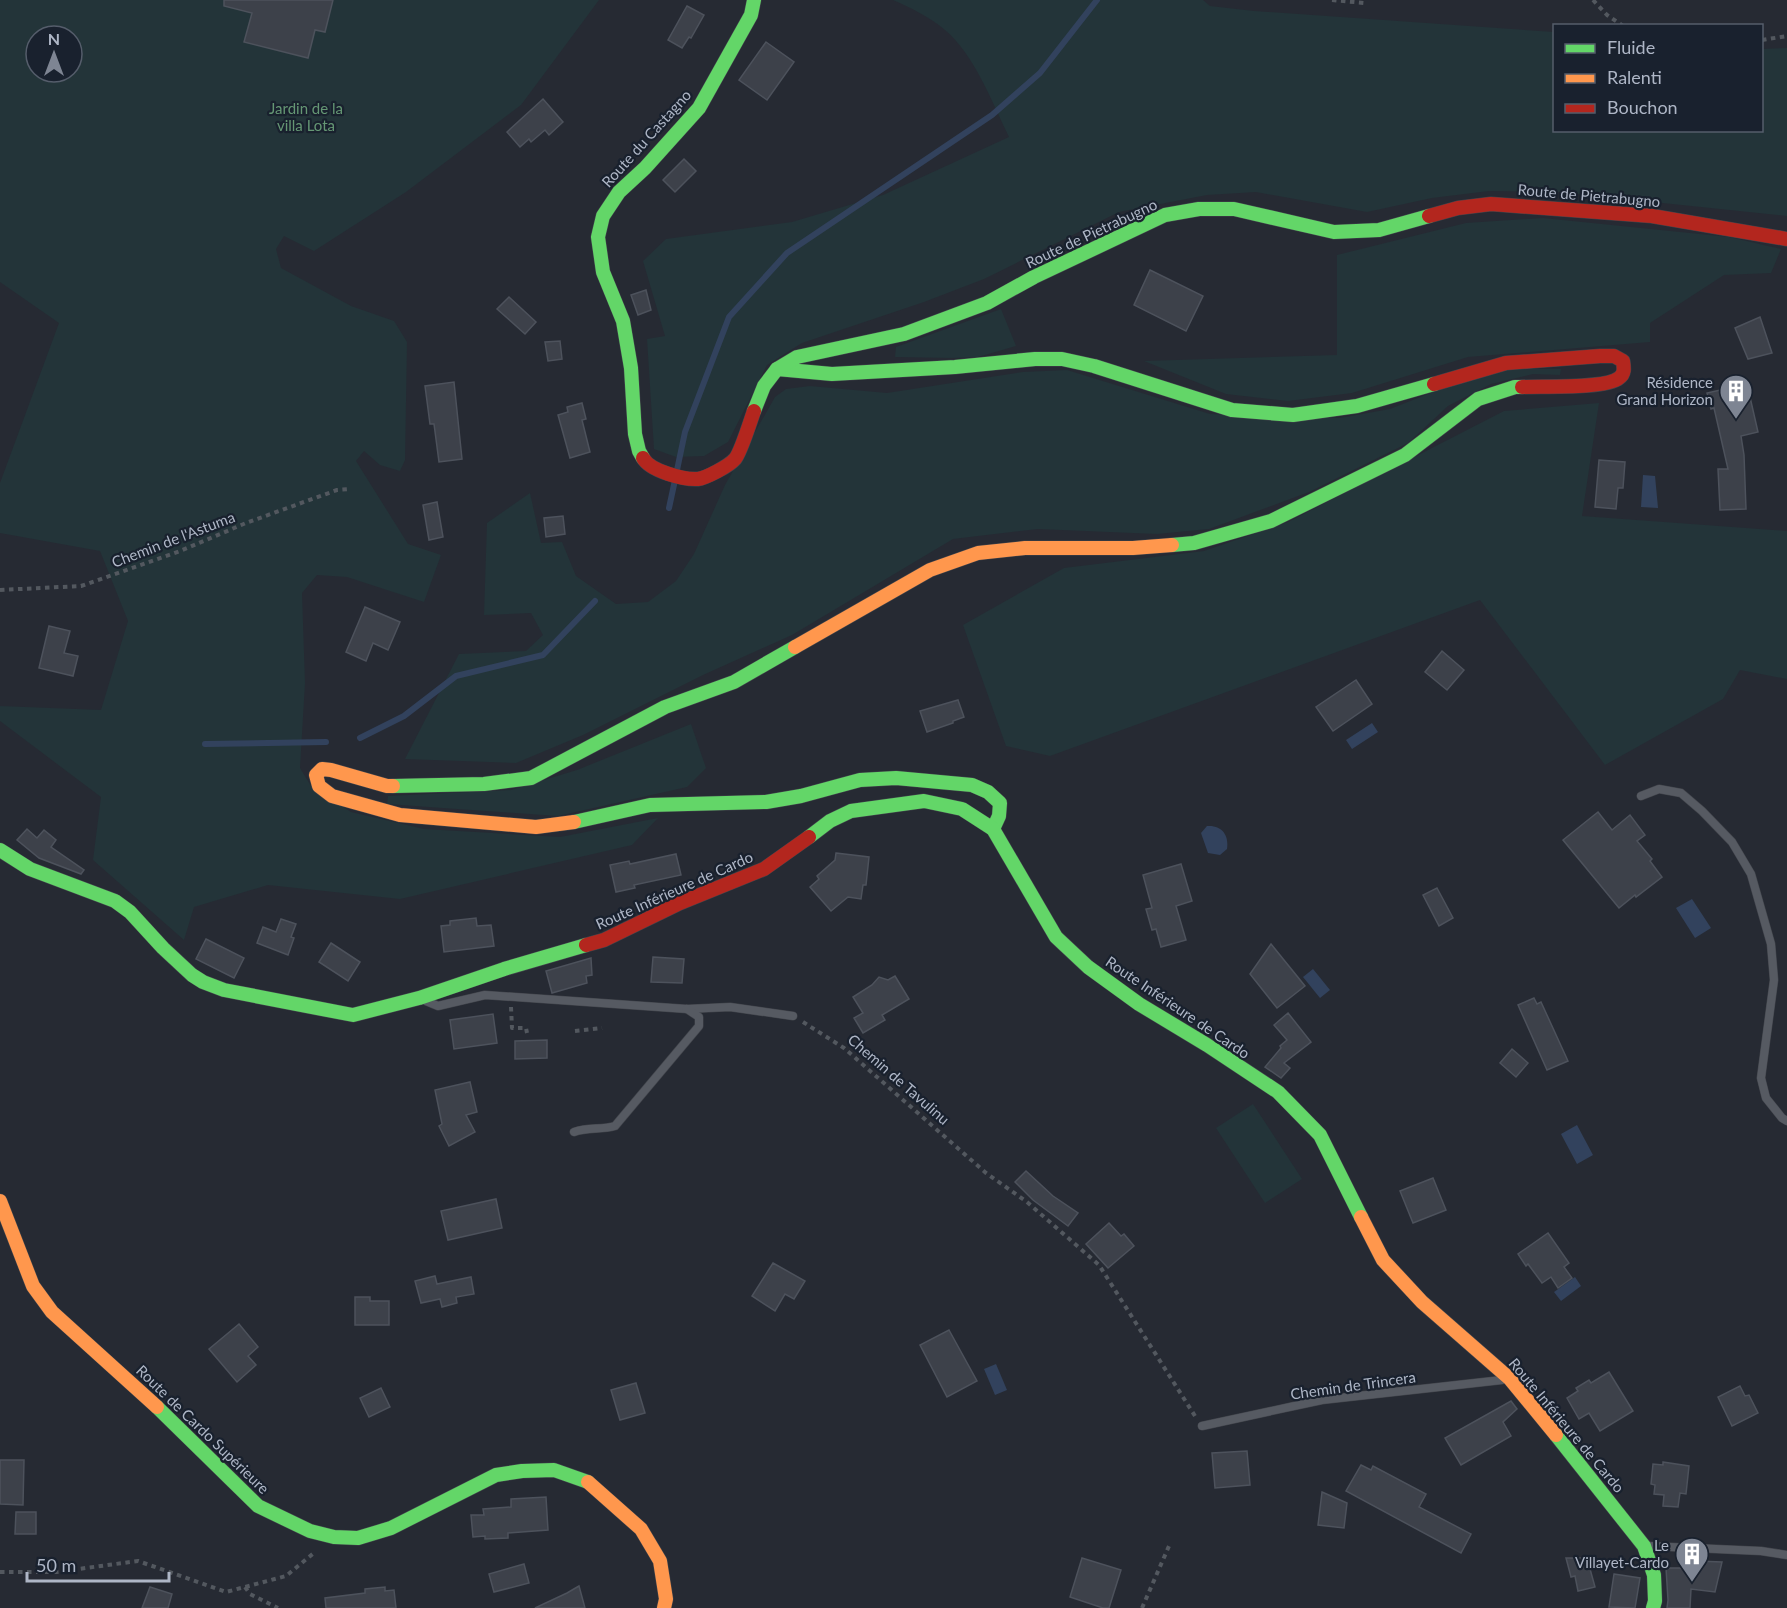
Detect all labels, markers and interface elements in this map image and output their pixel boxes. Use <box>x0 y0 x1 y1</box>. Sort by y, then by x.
north arrow <box>24 24 84 84</box>
legend <box>1553 24 1763 132</box>
text: N <box>48 29 60 48</box>
text: Fluide <box>1607 36 1655 58</box>
text: Ralenti <box>1607 66 1662 88</box>
street label: Route du Castagno <box>598 86 694 190</box>
text: Bouchon <box>1607 96 1678 118</box>
park label: Jardin de la villa Lota <box>269 99 343 134</box>
street label: Route de Pietrabugno <box>1517 180 1661 210</box>
street label: Route de Pietrabugno <box>1022 195 1160 271</box>
place label: Résidence Grand Horizon <box>1616 373 1713 408</box>
building icon: Résidence Grand Horizon <box>1718 373 1754 420</box>
street label: Chemin de l'Astuma <box>109 507 237 571</box>
street label: Route Inférieure de Cardo <box>593 847 755 933</box>
street label: Route Inférieure de Cardo <box>1102 952 1254 1062</box>
street label: Chemin de Tavulinu <box>845 1030 953 1128</box>
street label: Route Inférieure de Cardo <box>1505 1354 1629 1496</box>
street label: Route de Cardo Supérieure <box>133 1361 273 1497</box>
street label: Chemin de Trincera <box>1289 1367 1417 1403</box>
place label: Le Villayet-Cardo <box>1575 1536 1669 1571</box>
building icon: Le Villayet-Cardo <box>1674 1536 1710 1583</box>
scale bar <box>27 1545 170 1583</box>
text: 50 m <box>36 1554 76 1576</box>

